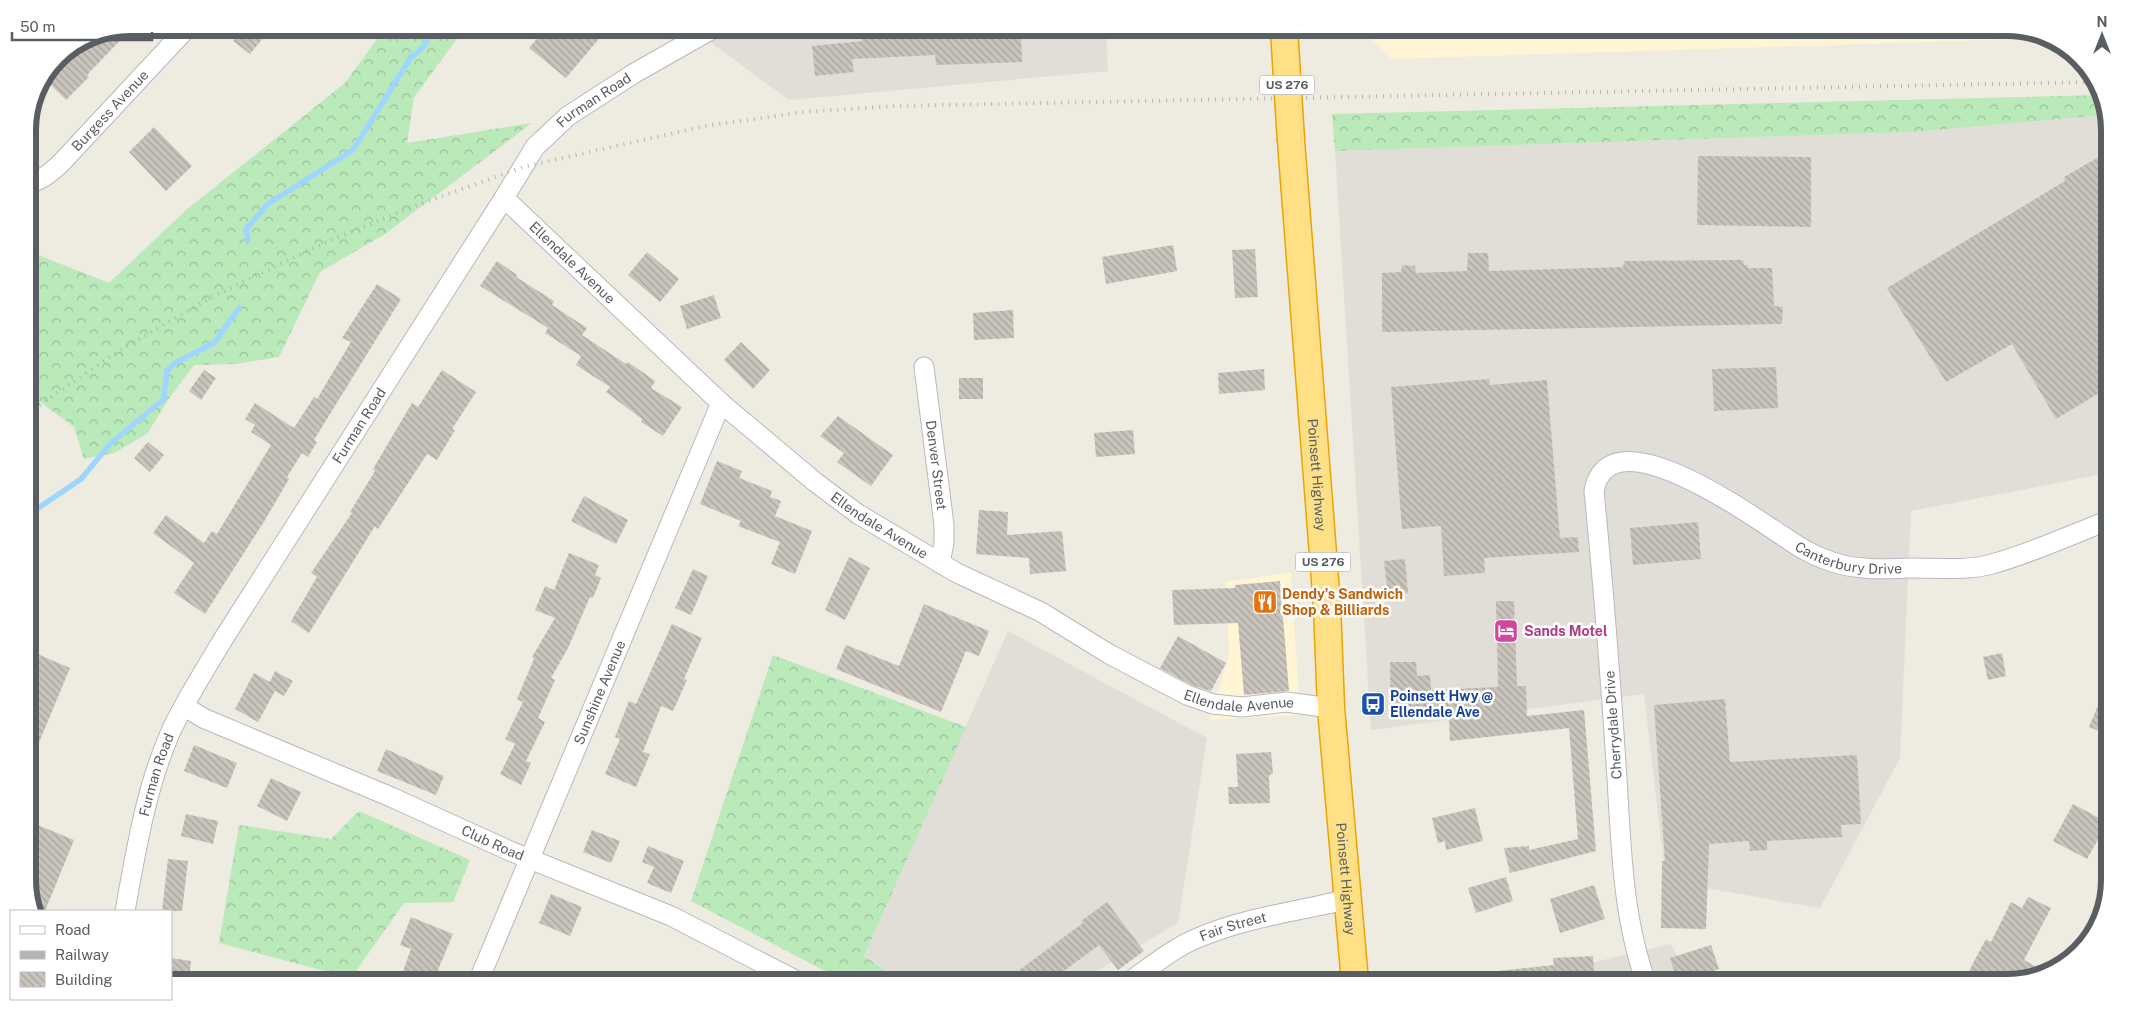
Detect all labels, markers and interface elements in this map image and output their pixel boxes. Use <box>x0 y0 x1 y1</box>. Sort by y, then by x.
scale bar <box>12 10 152 42</box>
north arrow <box>2077 10 2127 60</box>
text: N <box>2097 14 2107 30</box>
text: 50 m <box>20 18 55 35</box>
street label: Burgess Avenue <box>68 67 152 154</box>
street label: Furman Road <box>553 69 634 131</box>
road number: US 276 <box>1260 76 1314 94</box>
street label: Ellendale Avenue <box>526 218 619 307</box>
street label: Furman Road <box>329 385 389 466</box>
street label: Poinsett Highway <box>1305 418 1329 533</box>
street label: Denver Street <box>923 419 950 511</box>
street label: Ellendale Avenue <box>828 489 931 562</box>
street label: Canterbury Drive <box>1792 538 1902 577</box>
road number: US 276 <box>1296 552 1350 572</box>
place label: Dendy's Sandwich Shop & Billiards <box>1282 586 1403 618</box>
restaurant icon: Dendy's Sandwich Shop & Billiards <box>1252 589 1278 615</box>
hotel icon: Sands Motel <box>1493 618 1519 644</box>
place label: Sands Motel <box>1524 623 1608 639</box>
street label: Sunshine Avenue <box>570 638 629 747</box>
street label: Cherrydale Drive <box>1601 670 1625 780</box>
street label: Ellendale Avenue <box>1182 687 1295 715</box>
place label: Poinsett Hwy @ Ellendale Ave <box>1390 688 1493 720</box>
bus stop icon: Poinsett Hwy @ Ellendale Ave <box>1360 691 1386 717</box>
street label: Furman Road <box>136 731 177 818</box>
street label: Club Road <box>459 822 526 864</box>
street label: Poinsett Highway <box>1333 822 1359 936</box>
street label: Fair Street <box>1197 909 1268 944</box>
legend <box>10 910 172 1000</box>
text: Road <box>55 921 91 938</box>
text: Railway <box>55 946 109 963</box>
text: Building <box>55 971 113 988</box>

